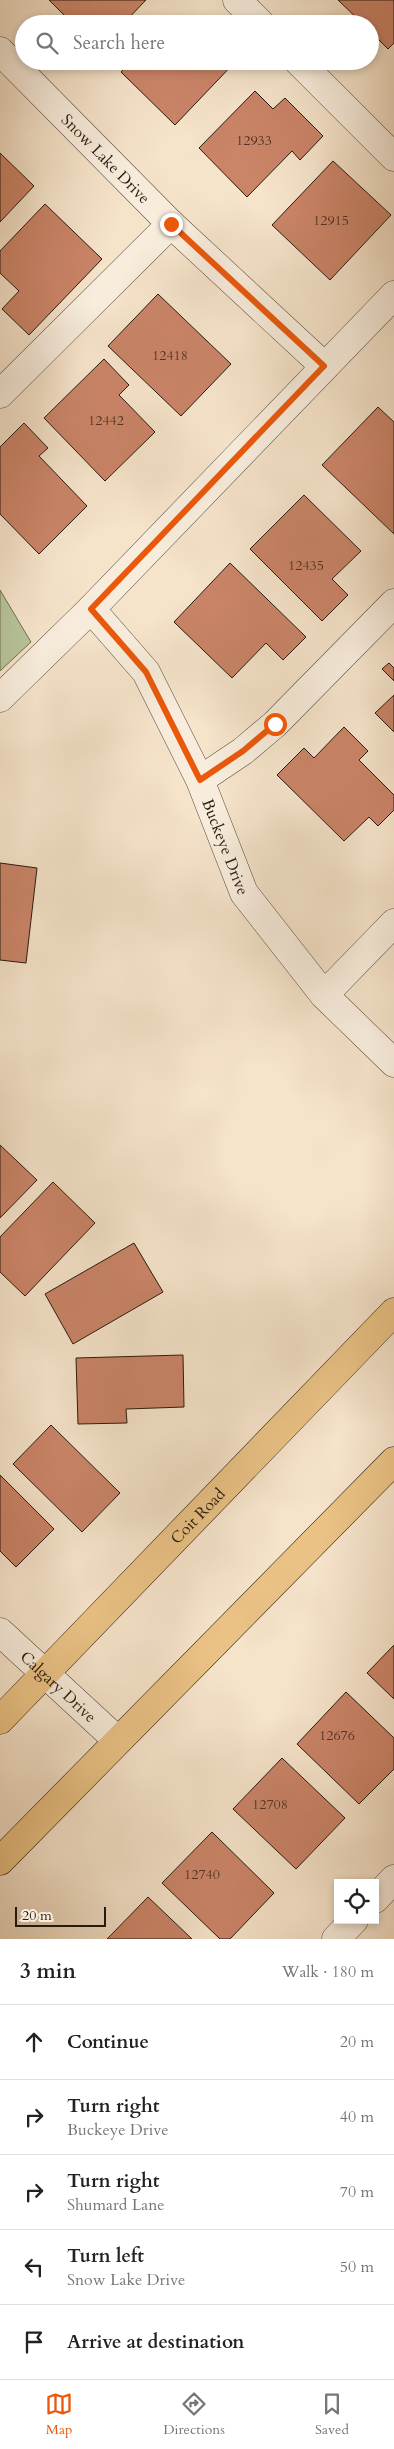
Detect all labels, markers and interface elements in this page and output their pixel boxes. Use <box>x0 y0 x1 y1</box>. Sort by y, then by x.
search box <box>15 15 379 70</box>
icon: search <box>33 29 61 57</box>
text: Search here <box>73 30 165 56</box>
street label: Snow Lake Drive <box>56 109 155 209</box>
house number: 12933 <box>236 131 272 150</box>
house number: 12915 <box>313 211 349 230</box>
route end <box>160 213 183 236</box>
house number: 12418 <box>152 346 188 365</box>
house number: 12442 <box>88 411 124 430</box>
house number: 12435 <box>288 556 324 575</box>
route start <box>264 713 287 736</box>
street label: Buckeye Drive <box>196 796 254 898</box>
street label: Coit Road <box>166 1483 231 1549</box>
street label: Calgary Drive <box>15 1646 101 1728</box>
house number: 12676 <box>319 1726 355 1745</box>
house number: 12708 <box>252 1795 288 1814</box>
house number: 12740 <box>184 1865 220 1884</box>
map controls <box>334 1879 379 1924</box>
button: locate <box>334 1879 379 1924</box>
scale bar <box>15 1904 106 1927</box>
text: 20 m <box>22 1906 52 1925</box>
text: 3 min <box>20 1957 76 1986</box>
text: Walk · 180 m <box>282 1961 374 1983</box>
icon: ahead <box>20 2028 48 2056</box>
text: Continue <box>67 2029 149 2055</box>
text: 20 m <box>340 2031 374 2053</box>
text: Turn right <box>67 2093 159 2119</box>
icon: right <box>20 2103 48 2131</box>
text: 40 m <box>340 2106 374 2128</box>
text: Buckeye Drive <box>67 2119 169 2141</box>
text: Turn right <box>67 2168 159 2194</box>
icon: right <box>20 2178 48 2206</box>
text: 70 m <box>340 2181 374 2203</box>
text: Shumard Lane <box>67 2194 165 2216</box>
text: Turn left <box>67 2243 144 2269</box>
icon: left <box>20 2253 48 2281</box>
text: 50 m <box>340 2256 374 2278</box>
text: Snow Lake Drive <box>67 2269 185 2291</box>
icon: arrive <box>20 2328 48 2356</box>
text: Arrive at destination <box>67 2329 244 2355</box>
tab: Map <box>45 2390 73 2439</box>
tab: Directions <box>163 2390 225 2439</box>
tab: Saved <box>315 2390 349 2439</box>

